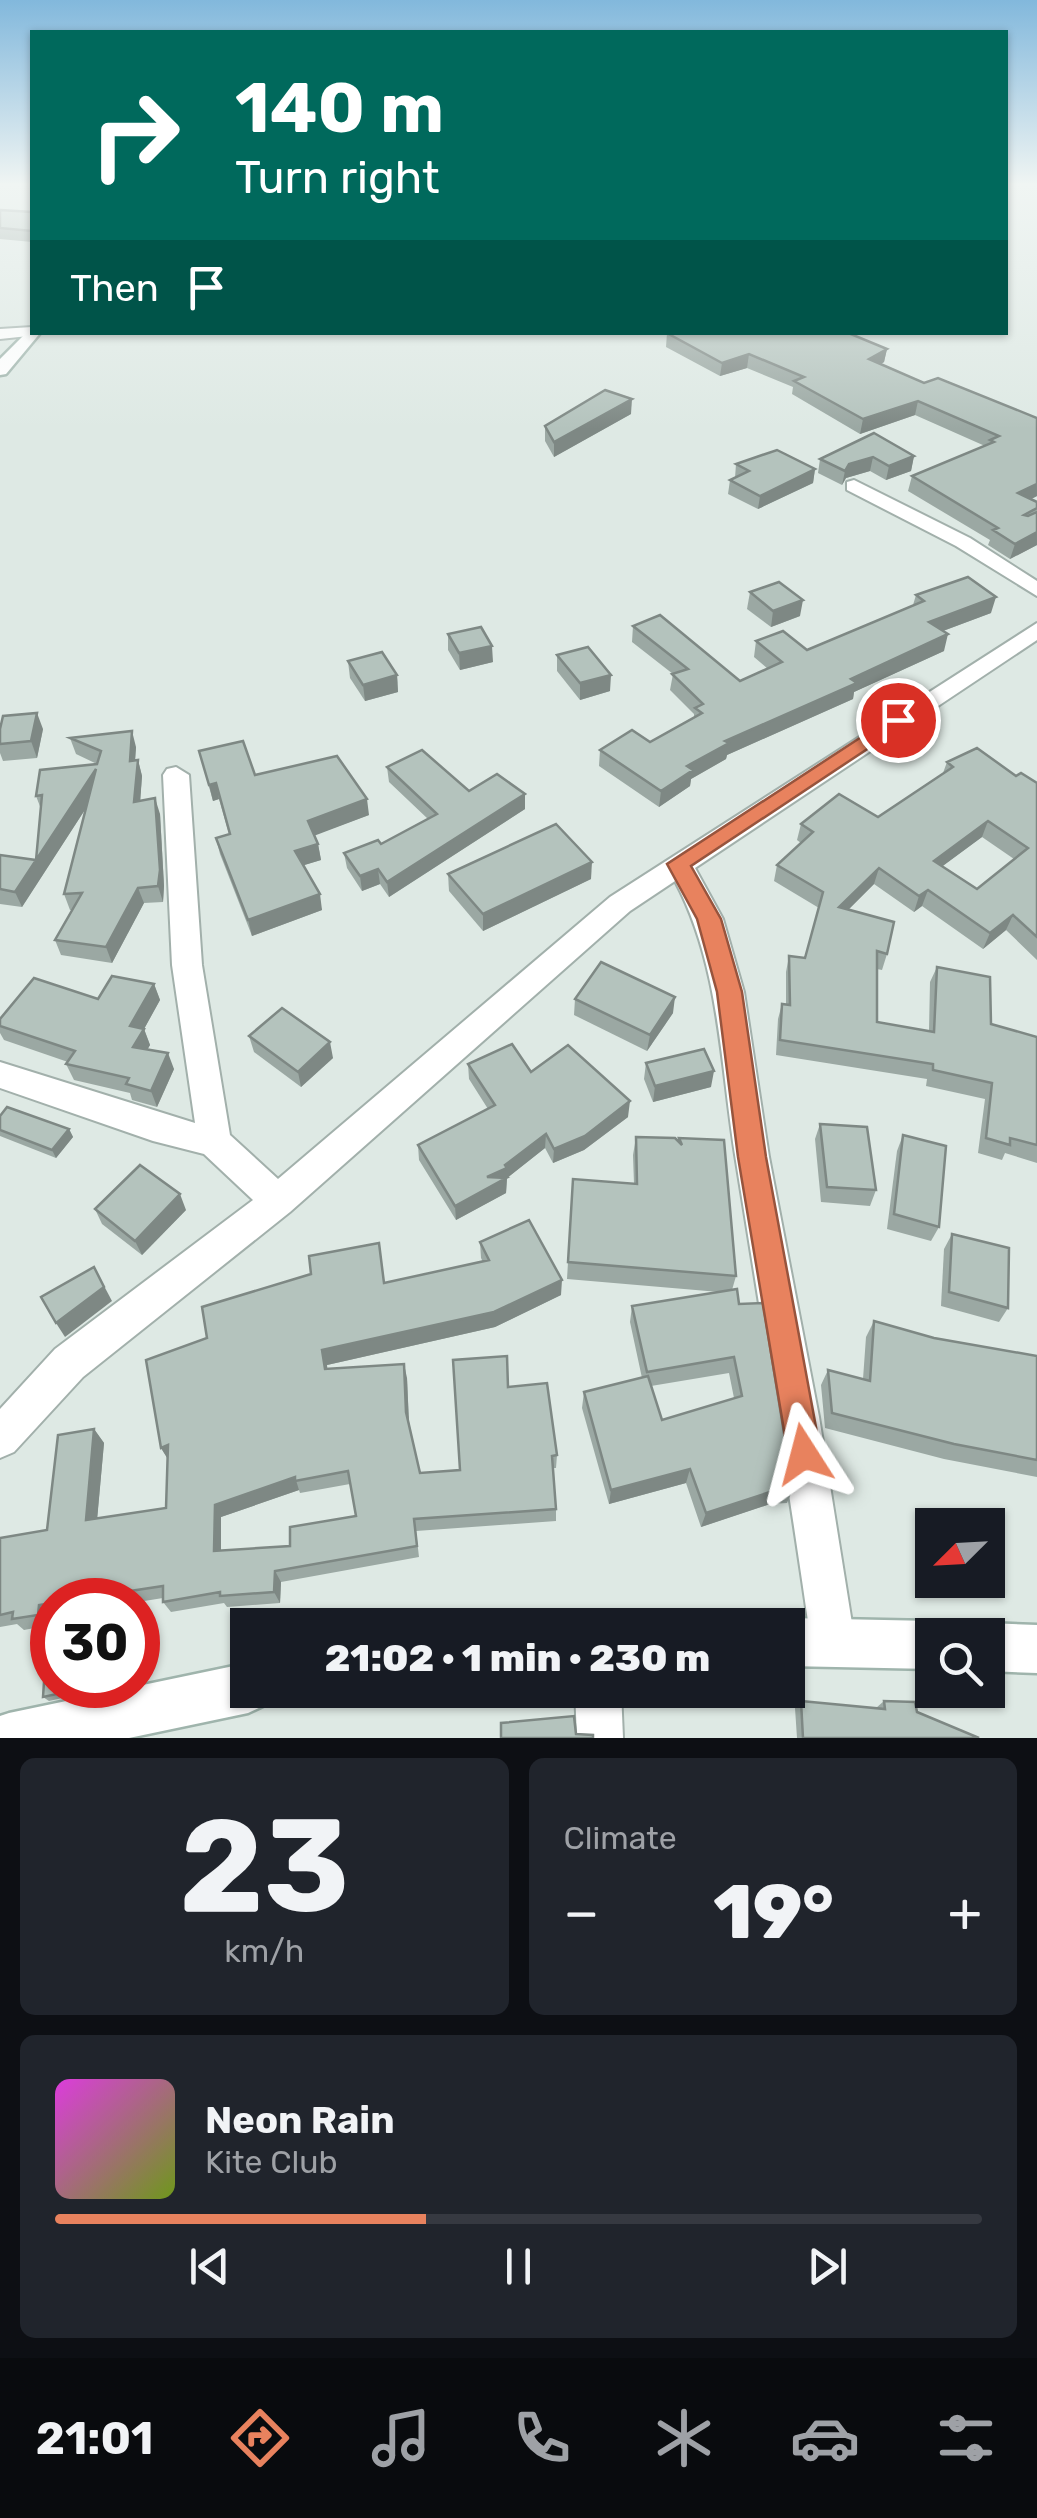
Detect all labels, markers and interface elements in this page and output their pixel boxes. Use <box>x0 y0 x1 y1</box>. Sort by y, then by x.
text: 140 m <box>235 67 444 150</box>
icon: right <box>70 70 200 200</box>
text: Turn right <box>235 151 439 204</box>
icon: arrive <box>179 260 234 315</box>
text: Then <box>70 265 159 311</box>
pin <box>856 678 941 763</box>
icon: arrive <box>871 693 926 748</box>
position arrow <box>752 1402 856 1506</box>
north arrow <box>915 1508 1005 1598</box>
map controls <box>915 1508 1005 1708</box>
speed limit sign: 30 <box>30 1578 160 1708</box>
button: search <box>915 1618 1005 1708</box>
text: 21:02 · 1 min · 230 m <box>325 1635 710 1681</box>
text: 23 <box>179 1789 349 1944</box>
text: Climate <box>564 1819 677 1857</box>
text: 19° <box>713 1868 834 1957</box>
text: − <box>564 1880 599 1945</box>
text: + <box>948 1880 982 1945</box>
text: km/h <box>224 1932 304 1970</box>
text: Neon Rain <box>205 2097 395 2143</box>
text: Kite Club <box>205 2143 338 2181</box>
icon: previous <box>182 2239 237 2294</box>
icon: pause <box>491 2239 546 2294</box>
icon: next <box>800 2239 855 2294</box>
icon: directions <box>225 2403 295 2473</box>
icon: music <box>366 2403 436 2473</box>
icon: phone <box>507 2403 577 2473</box>
icon: climate <box>649 2403 719 2473</box>
icon: car <box>790 2403 860 2473</box>
icon: filters <box>931 2403 1001 2473</box>
text: 21:01 <box>36 2412 153 2465</box>

